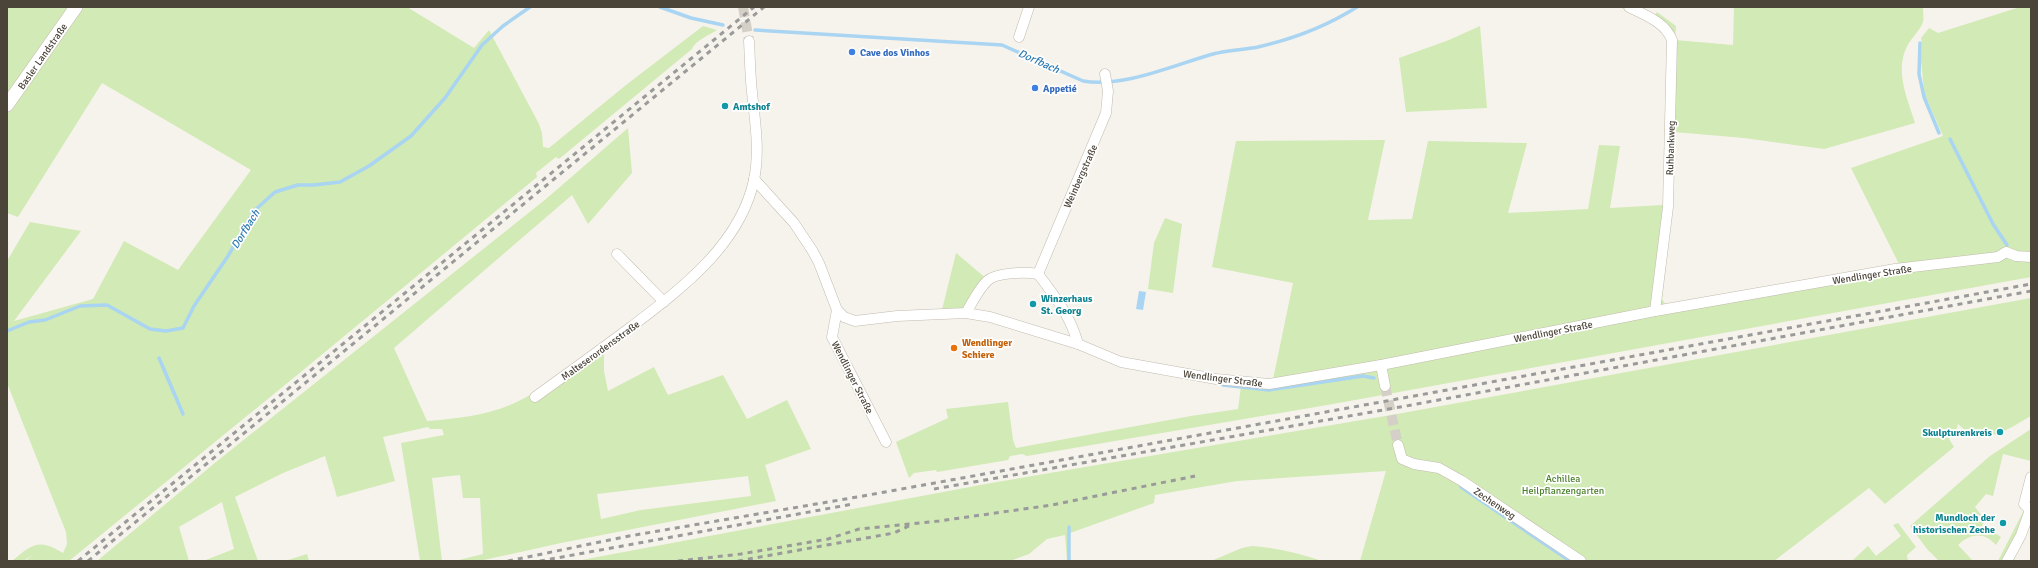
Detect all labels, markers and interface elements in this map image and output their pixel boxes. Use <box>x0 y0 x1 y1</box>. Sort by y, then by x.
street label: Basler Landstraße <box>16 21 70 92</box>
marker: Cave dos Vinhos <box>847 47 857 57</box>
place label: Cave dos Vinhos <box>860 47 930 59</box>
water label: Dorfbach <box>1016 47 1062 77</box>
marker: Appetié <box>1030 83 1040 93</box>
place label: Appetié <box>1043 83 1077 95</box>
marker: Amtshof <box>720 101 730 111</box>
place label: Amtshof <box>733 101 771 113</box>
street label: Ruhbankweg <box>1664 120 1678 176</box>
street label: Weinbergstraße <box>1062 143 1100 210</box>
water label: Dorfbach <box>228 207 263 251</box>
street label: Wendlinger Straße <box>1832 263 1913 287</box>
place label: Winzerhaus St. Georg <box>1041 293 1093 317</box>
marker: Winzerhaus St. Georg <box>1028 299 1038 309</box>
street label: Malteserordensstraße <box>559 318 642 383</box>
street label: Wendlinger Straße <box>1513 318 1594 346</box>
place label: Wendlinger Schiere <box>962 337 1012 361</box>
street label: Wendlinger Straße <box>829 339 876 416</box>
marker: Wendlinger Schiere <box>949 343 959 353</box>
street label: Wendlinger Straße <box>1182 368 1263 390</box>
place label: Skulpturenkreis <box>1922 427 1993 439</box>
marker: Skulpturenkreis <box>1995 427 2005 437</box>
park label: Achillea Heilpflanzengarten <box>1522 473 1604 497</box>
street label: Zechenweg <box>1471 485 1518 522</box>
place label: Mundloch der historischen Zeche <box>1913 512 1995 536</box>
marker: Mundloch der historischen Zeche <box>1998 518 2008 528</box>

